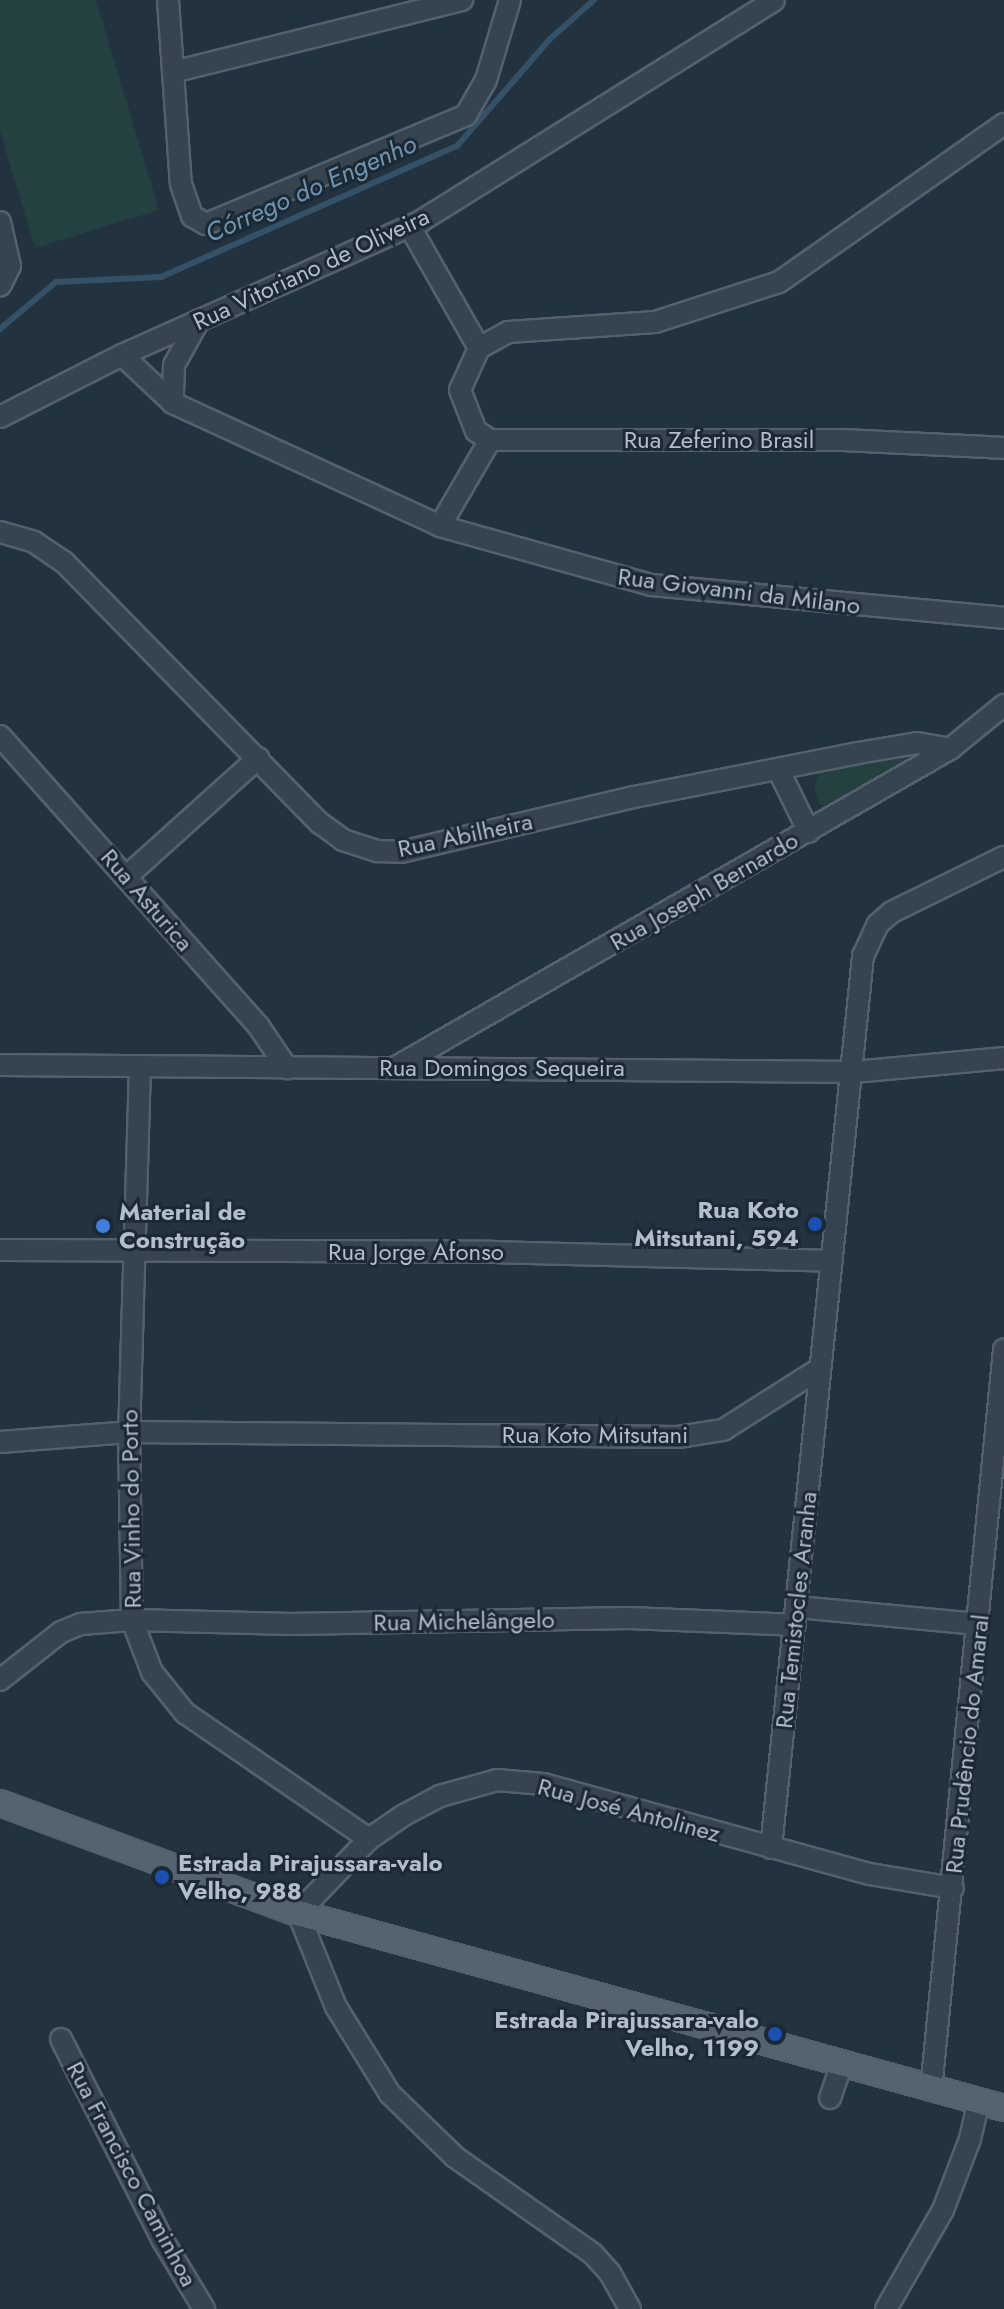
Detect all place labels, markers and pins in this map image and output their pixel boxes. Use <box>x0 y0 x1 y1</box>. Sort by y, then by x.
place label: Rua Koto Mitsutani, 594 <box>634 1196 799 1252</box>
place label: Material de Construção <box>119 1198 246 1254</box>
marker: Rua Koto Mitsutani, 594 <box>806 1215 824 1233</box>
marker: Material de Construção <box>94 1217 112 1235</box>
place label: Estrada Pirajussara-valo Velho, 988 <box>178 1849 443 1905</box>
marker: Estrada Pirajussara-valo Velho, 988 <box>153 1868 171 1886</box>
place label: Estrada Pirajussara-valo Velho, 1199 <box>494 2006 759 2062</box>
marker: Estrada Pirajussara-valo Velho, 1199 <box>766 2025 784 2043</box>

